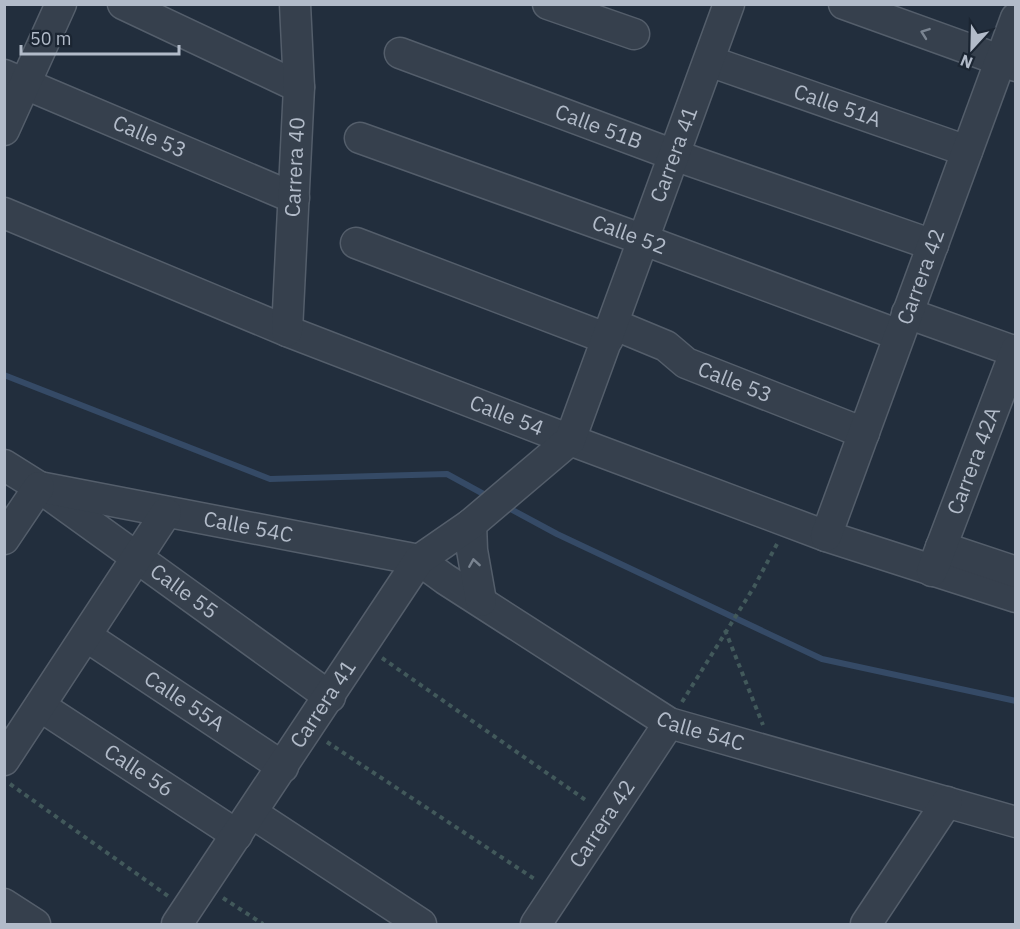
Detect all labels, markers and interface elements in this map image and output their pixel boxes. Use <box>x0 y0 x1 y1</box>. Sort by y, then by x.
scale bar <box>21 18 178 56</box>
north arrow <box>942 18 1002 78</box>
text: 50 m <box>30 27 72 50</box>
one-way arrow <box>920 28 931 41</box>
text: N <box>957 50 976 73</box>
street label: Calle 51A <box>790 77 885 133</box>
street label: Calle 51B <box>551 97 647 155</box>
street label: Carrera 41 <box>643 102 703 206</box>
street label: Calle 53 <box>109 108 191 164</box>
street label: Carrera 40 <box>278 116 311 218</box>
street label: Calle 52 <box>588 207 671 260</box>
street label: Carrera 42 <box>890 225 950 328</box>
street label: Calle 53 <box>694 354 776 408</box>
street label: Calle 54 <box>466 388 548 442</box>
street label: Carrera 42A <box>940 402 1006 518</box>
street label: Calle 54C <box>201 504 295 548</box>
street label: Calle 55 <box>145 557 224 625</box>
one-way arrow <box>468 558 481 568</box>
street label: Carrera 41 <box>283 654 362 753</box>
street label: Calle 55A <box>139 664 230 737</box>
street label: Calle 54C <box>651 704 748 757</box>
street label: Calle 56 <box>99 737 179 803</box>
street label: Carrera 42 <box>562 774 641 873</box>

